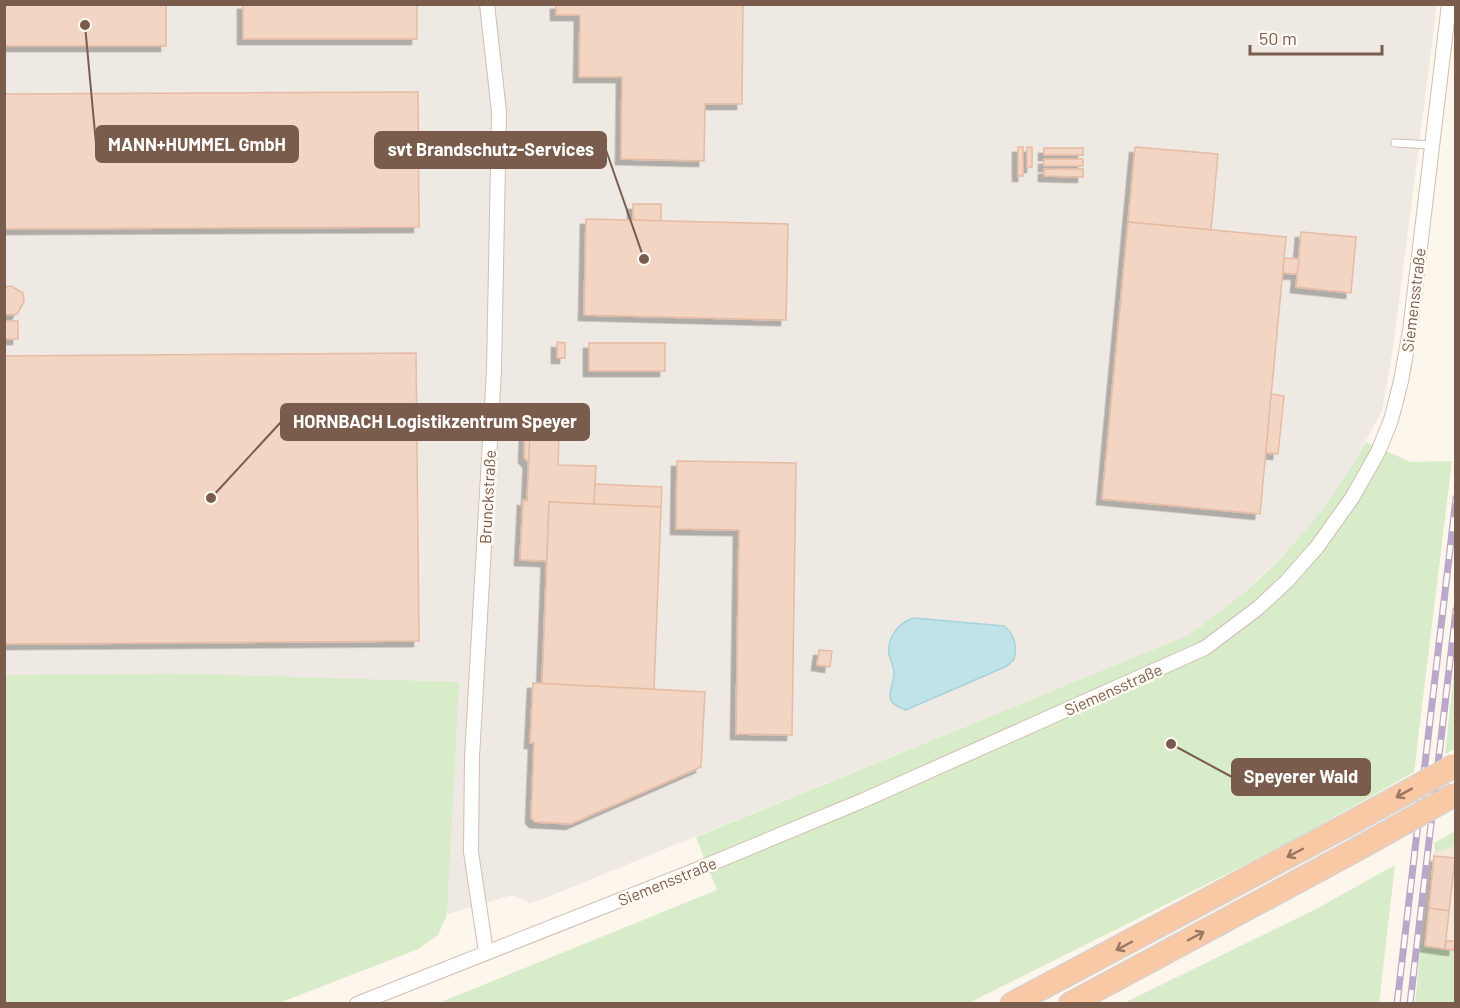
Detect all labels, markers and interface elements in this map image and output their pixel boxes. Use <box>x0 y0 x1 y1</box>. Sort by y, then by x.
scale bar <box>1250 18 1382 56</box>
text: 50 m <box>1259 27 1297 49</box>
callout: MANN+HUMMEL GmbH <box>96 126 298 162</box>
callout: svt Brandschutz-Services <box>375 132 606 168</box>
text: MANN+HUMMEL GmbH <box>108 133 286 155</box>
text: svt Brandschutz-Services <box>388 138 594 160</box>
street label: Siemensstraße <box>1397 247 1429 353</box>
callout: HORNBACH Logistikzentrum Speyer <box>281 404 589 440</box>
text: HORNBACH Logistikzentrum Speyer <box>293 410 577 432</box>
street label: Brunckstraße <box>475 449 499 545</box>
street label: Siemensstraße <box>1061 659 1165 719</box>
callout: Speyerer Wald <box>1232 759 1370 795</box>
text: Speyerer Wald <box>1244 765 1358 787</box>
one-way arrow <box>1396 788 1414 799</box>
one-way arrow <box>1287 848 1305 859</box>
street label: Siemensstraße <box>615 853 719 909</box>
one-way arrow <box>1186 930 1204 941</box>
one-way arrow <box>1116 940 1133 952</box>

